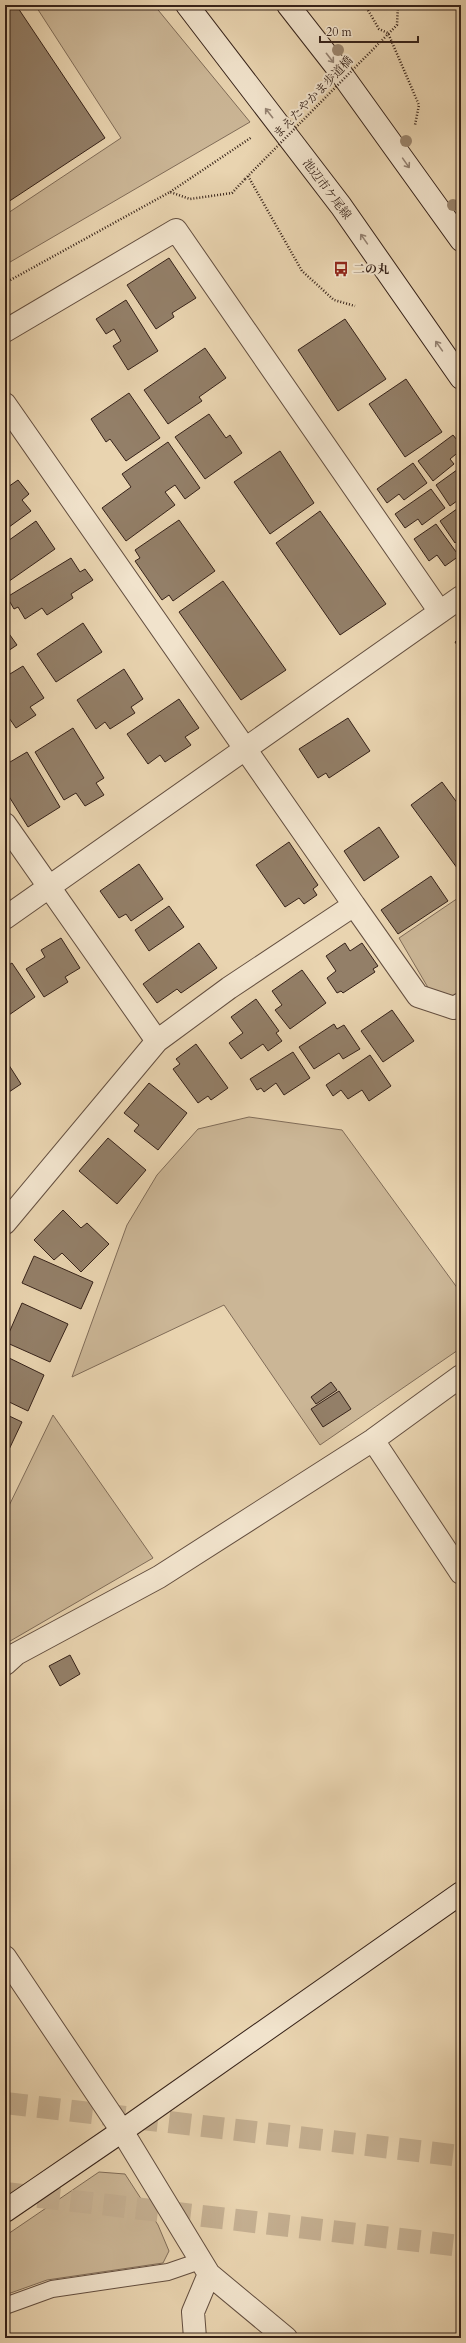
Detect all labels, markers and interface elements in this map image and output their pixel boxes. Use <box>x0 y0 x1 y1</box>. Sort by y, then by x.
scale bar <box>320 18 418 44</box>
text: 20 m <box>326 24 353 40</box>
one-way arrow <box>325 52 334 63</box>
street label: まえたやかま歩道橋 <box>270 53 356 141</box>
one-way arrow <box>265 107 274 118</box>
street label: 池辺市ケ尾線 <box>299 155 355 223</box>
one-way arrow <box>402 157 410 168</box>
one-way arrow <box>360 234 368 245</box>
bus stop icon: 二の丸 <box>332 260 350 278</box>
place label: 二の丸 <box>353 261 389 277</box>
one-way arrow <box>435 340 443 351</box>

